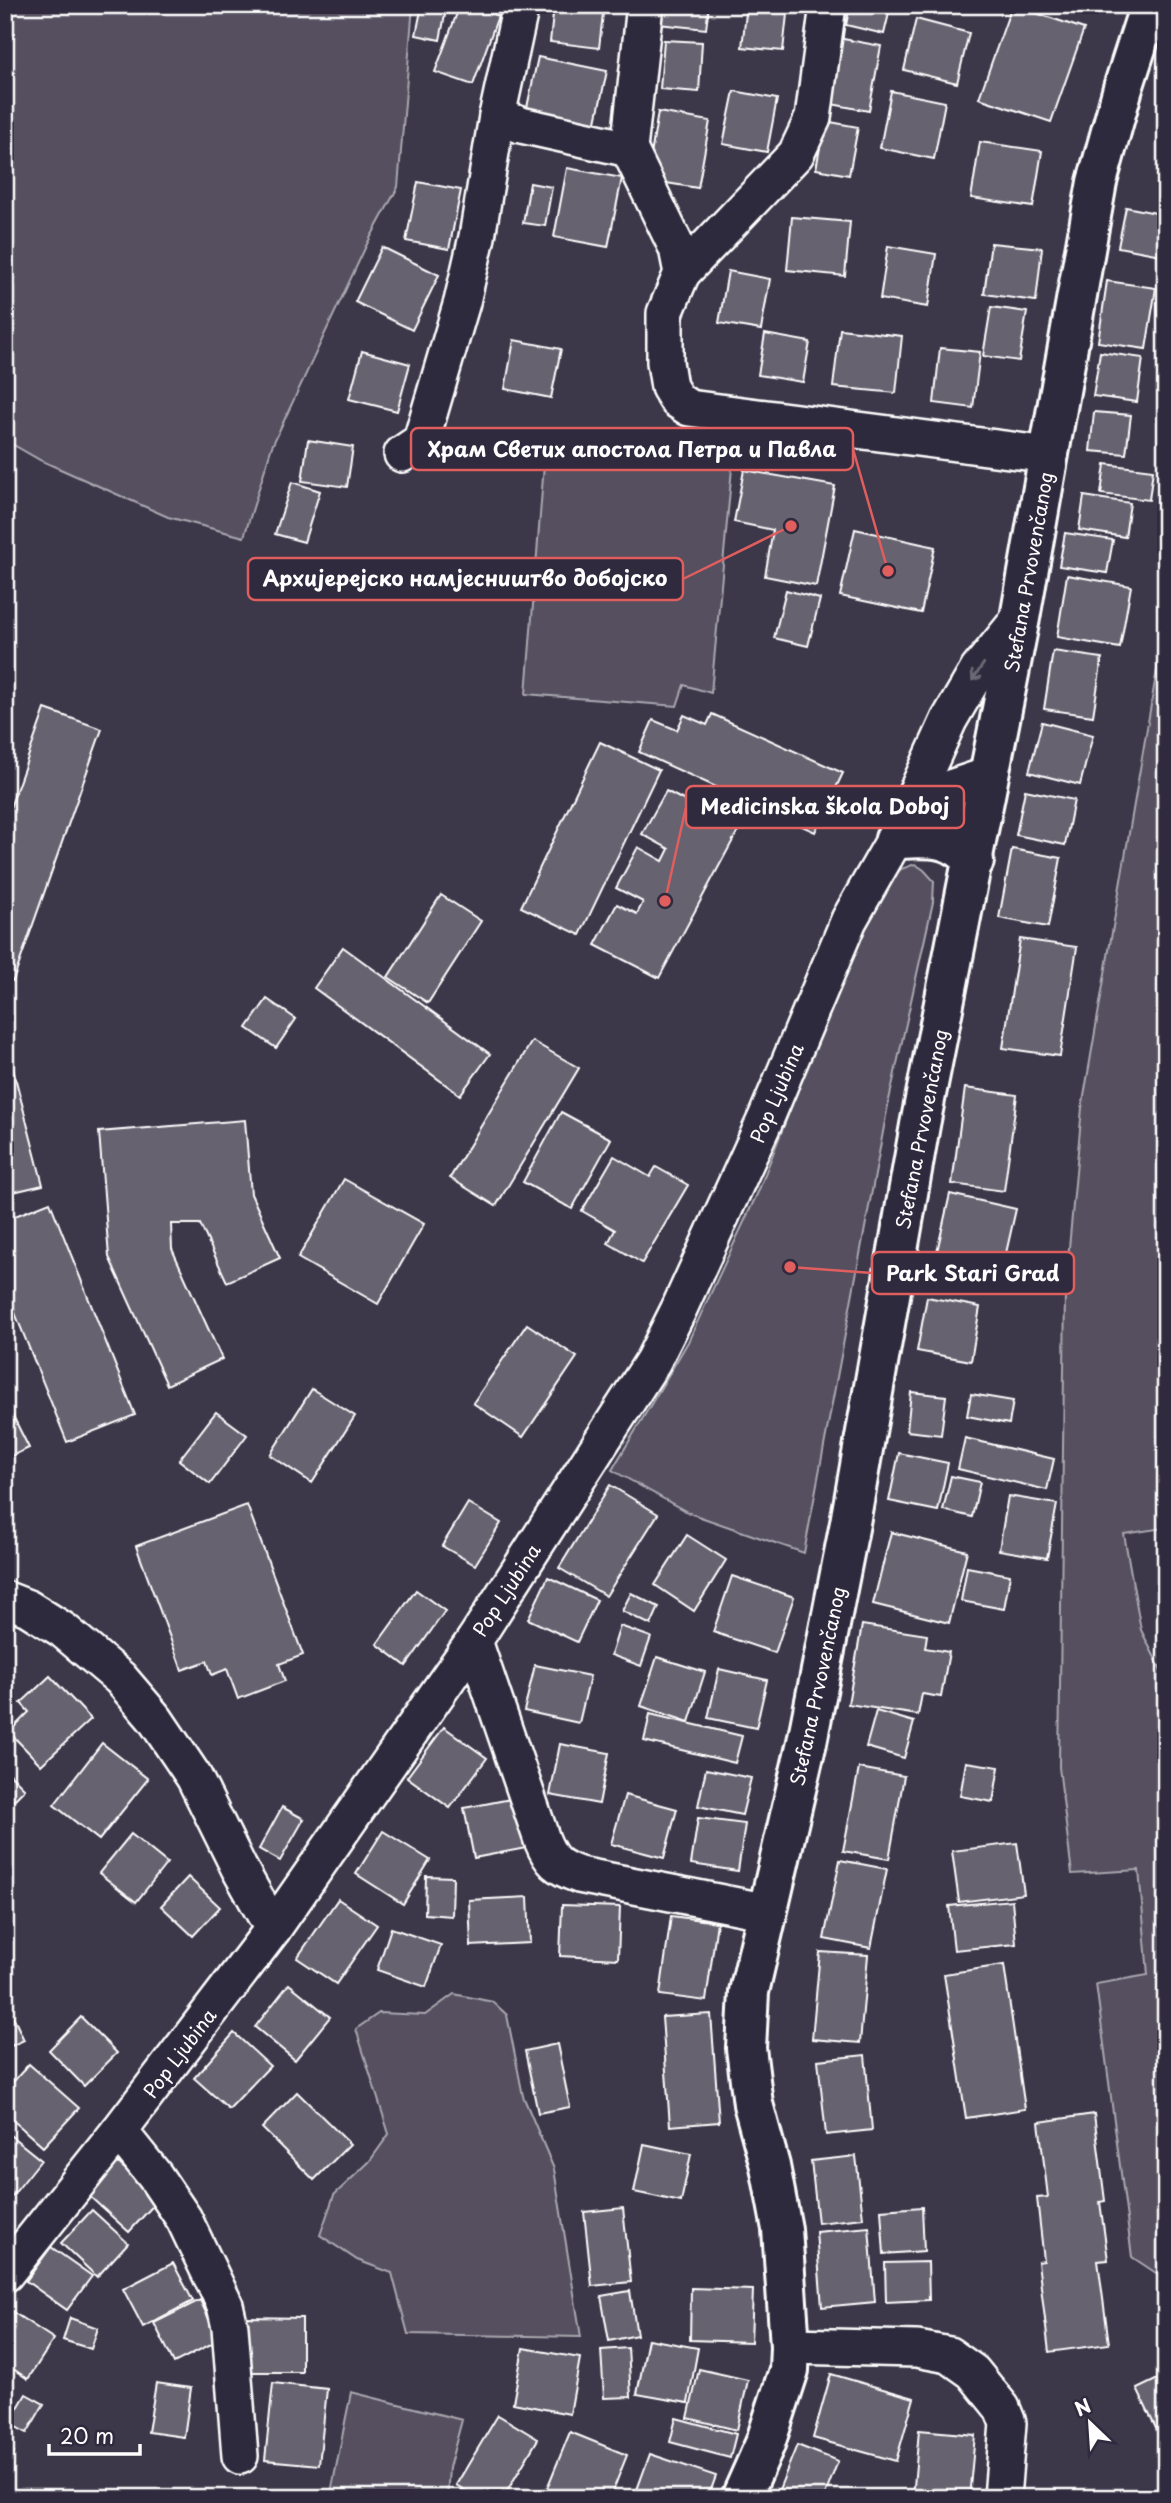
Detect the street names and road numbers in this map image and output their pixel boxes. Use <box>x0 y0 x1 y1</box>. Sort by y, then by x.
street label: Stefana Prvovenčanog <box>997 470 1059 674</box>
street label: Stefana Prvovenčanog <box>888 1027 954 1231</box>
street label: Pop Ljubina <box>742 1039 810 1147</box>
street label: Pop Ljubina <box>465 1538 547 1642</box>
street label: Stefana Prvovenčanog <box>782 1584 852 1788</box>
street label: Pop Ljubina <box>136 2002 222 2104</box>

